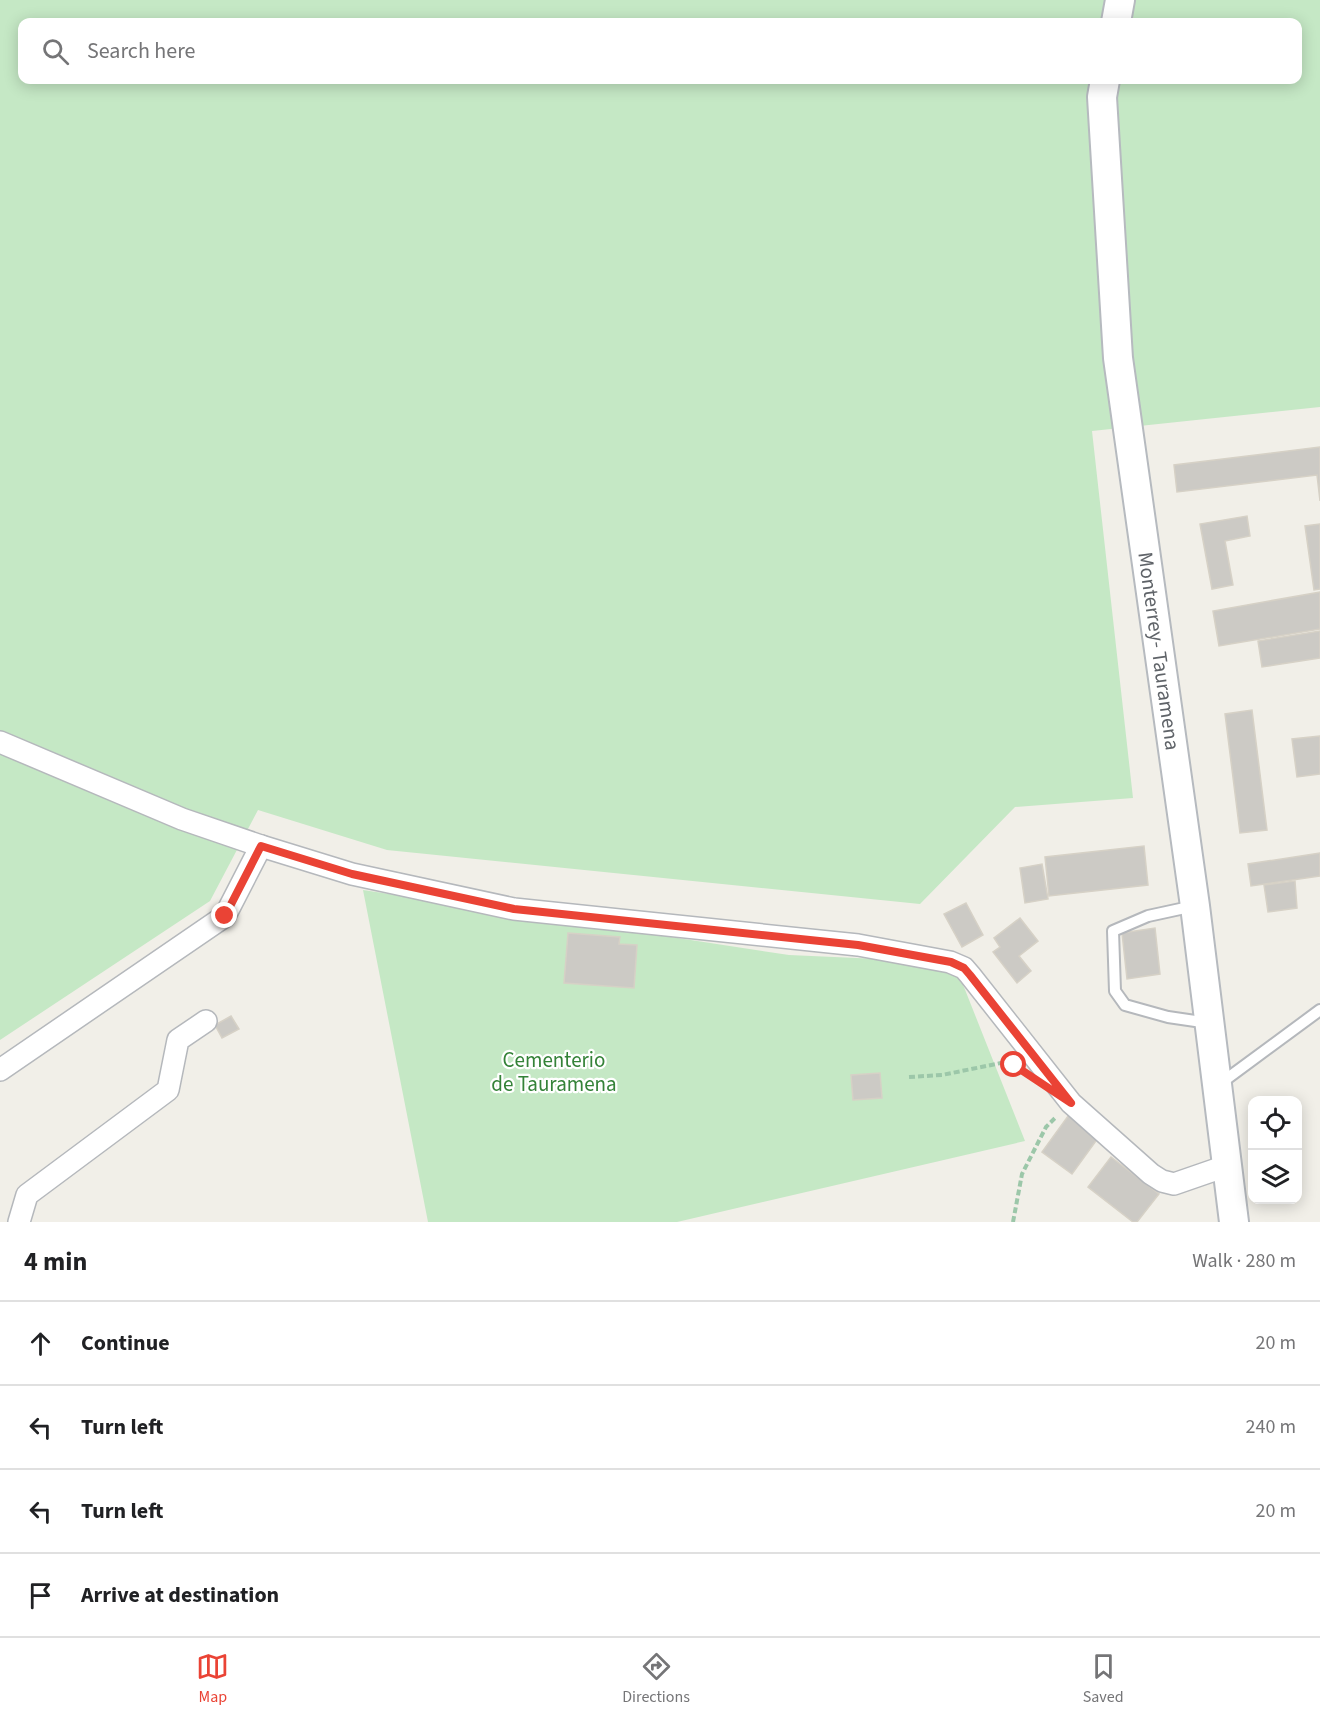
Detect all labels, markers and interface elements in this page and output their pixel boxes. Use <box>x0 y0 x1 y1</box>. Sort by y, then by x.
search box <box>18 18 1302 84</box>
icon: search <box>39 35 72 68</box>
text: Search here <box>87 35 195 67</box>
street label: Monterrey- Tauramena <box>1130 550 1188 752</box>
route end <box>211 902 237 928</box>
park label: Cementerio de Tauramena <box>491 1045 617 1099</box>
route start <box>1000 1051 1026 1077</box>
map controls <box>1248 1096 1302 1204</box>
button: locate <box>1248 1096 1302 1150</box>
button: layers <box>1248 1150 1302 1204</box>
text: 4 min <box>24 1243 87 1280</box>
text: Walk · 280 m <box>1192 1247 1296 1275</box>
icon: ahead <box>24 1327 57 1360</box>
text: Continue <box>81 1327 170 1359</box>
text: 20 m <box>1256 1329 1296 1357</box>
icon: left <box>24 1411 57 1444</box>
text: Turn left <box>81 1411 163 1443</box>
text: 240 m <box>1246 1413 1296 1441</box>
icon: left <box>24 1495 57 1528</box>
text: Turn left <box>81 1495 163 1527</box>
text: 20 m <box>1256 1497 1296 1525</box>
icon: arrive <box>24 1579 57 1612</box>
text: Arrive at destination <box>81 1579 279 1611</box>
tab: Map <box>196 1650 229 1708</box>
tab: Directions <box>622 1650 690 1708</box>
tab: Saved <box>1083 1650 1124 1708</box>

